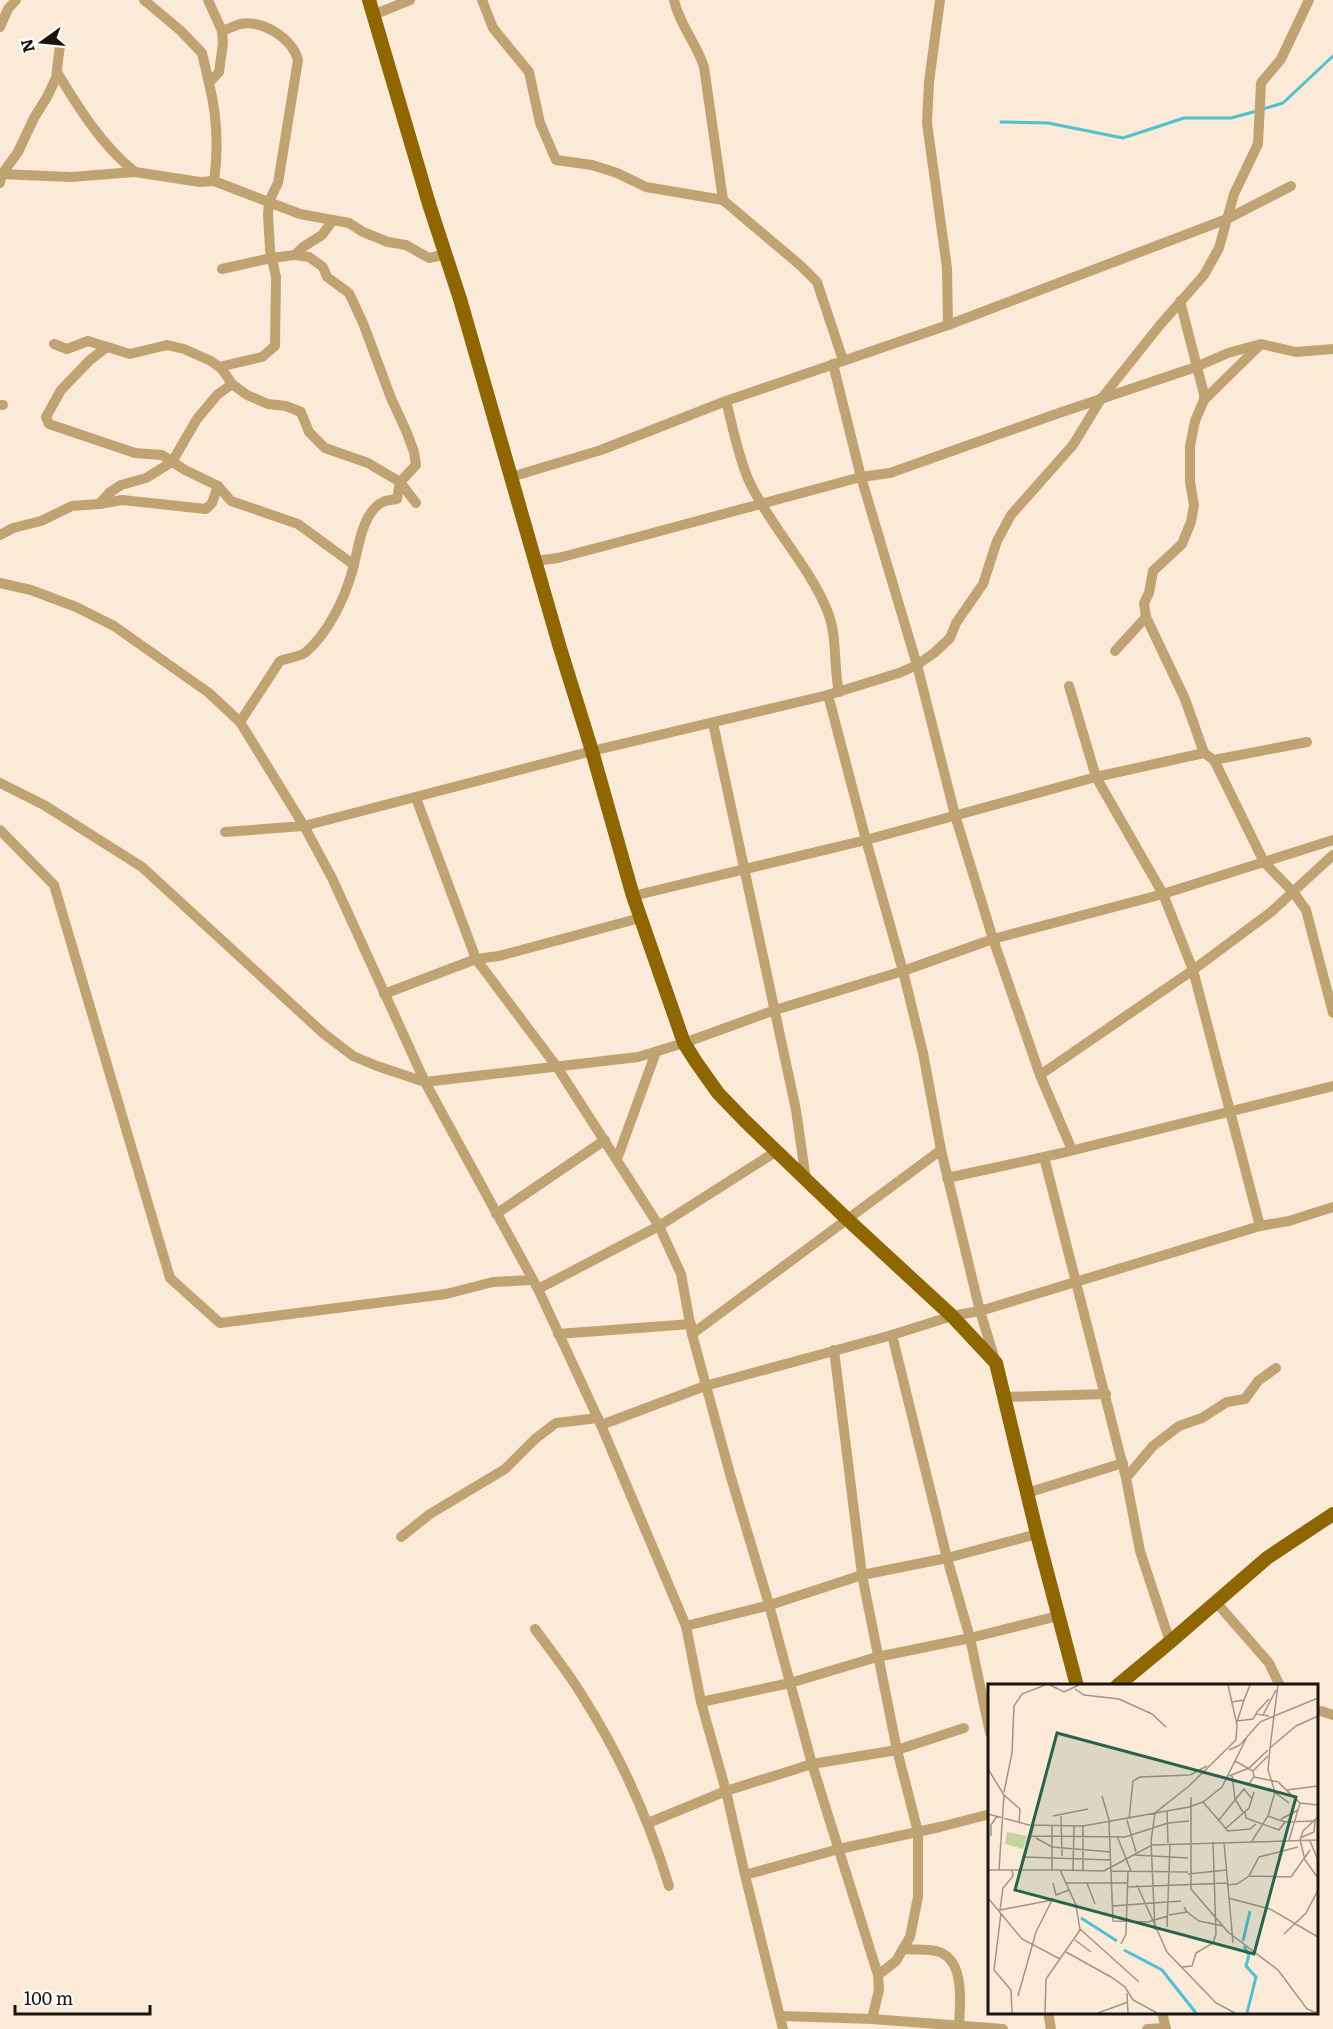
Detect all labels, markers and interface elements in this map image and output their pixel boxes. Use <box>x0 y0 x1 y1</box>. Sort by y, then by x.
north arrow <box>12 12 72 72</box>
text: N <box>13 37 40 56</box>
inset map <box>988 1684 1318 2014</box>
scale bar <box>15 1978 150 2016</box>
text: 100 m <box>24 1984 73 2011</box>

